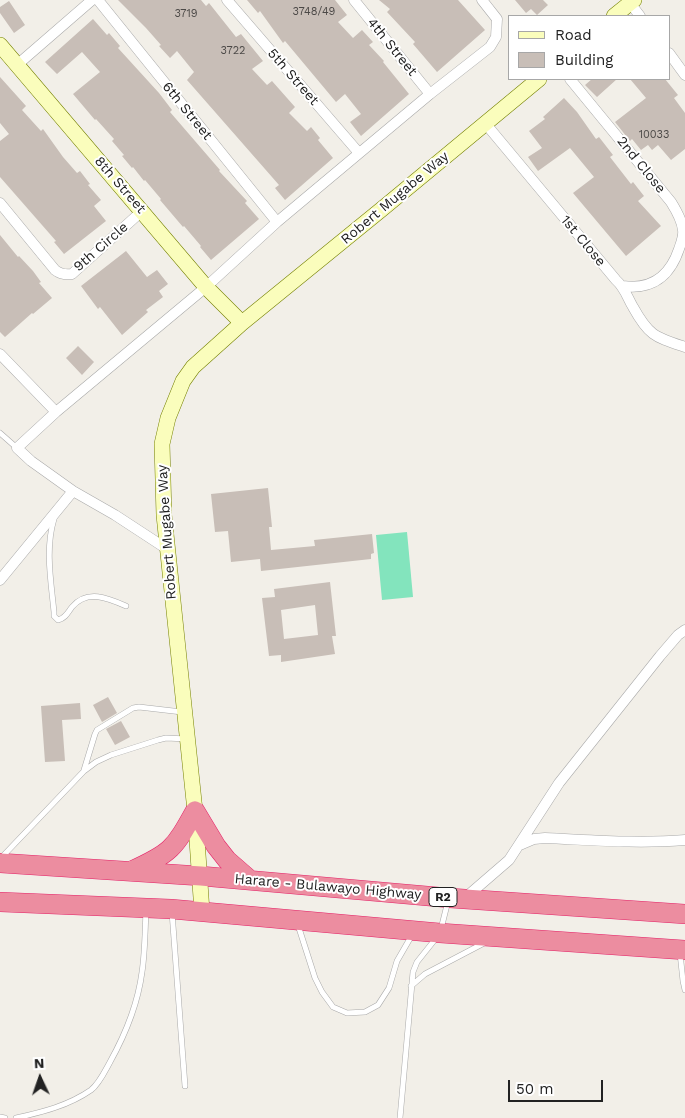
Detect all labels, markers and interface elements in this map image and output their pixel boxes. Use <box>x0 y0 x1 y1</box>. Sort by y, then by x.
house number: 3748/49 <box>293 5 335 19</box>
house number: 3719 <box>174 7 198 21</box>
street label: 4th Street <box>363 15 421 79</box>
legend <box>508 15 670 80</box>
text: Road <box>555 26 592 44</box>
house number: 3722 <box>221 44 245 58</box>
street label: 5th Street <box>264 45 322 109</box>
text: Building <box>555 51 613 69</box>
street label: 6th Street <box>158 79 216 143</box>
house number: 10033 <box>639 128 669 142</box>
street label: 2nd Close <box>613 133 669 197</box>
street label: Robert Mugabe Way <box>338 148 452 248</box>
street label: 8th Street <box>91 153 149 217</box>
street label: 1st Close <box>557 212 609 270</box>
street label: 9th Circle <box>70 219 132 275</box>
street label: Robert Mugabe Way <box>154 464 180 600</box>
street label: Harare - Bulawayo Highway <box>234 870 422 904</box>
road number: R2 <box>429 888 457 906</box>
north arrow <box>15 1053 65 1103</box>
text: N <box>34 1055 45 1071</box>
scale bar <box>510 1070 605 1102</box>
text: 50 m <box>516 1080 553 1098</box>

